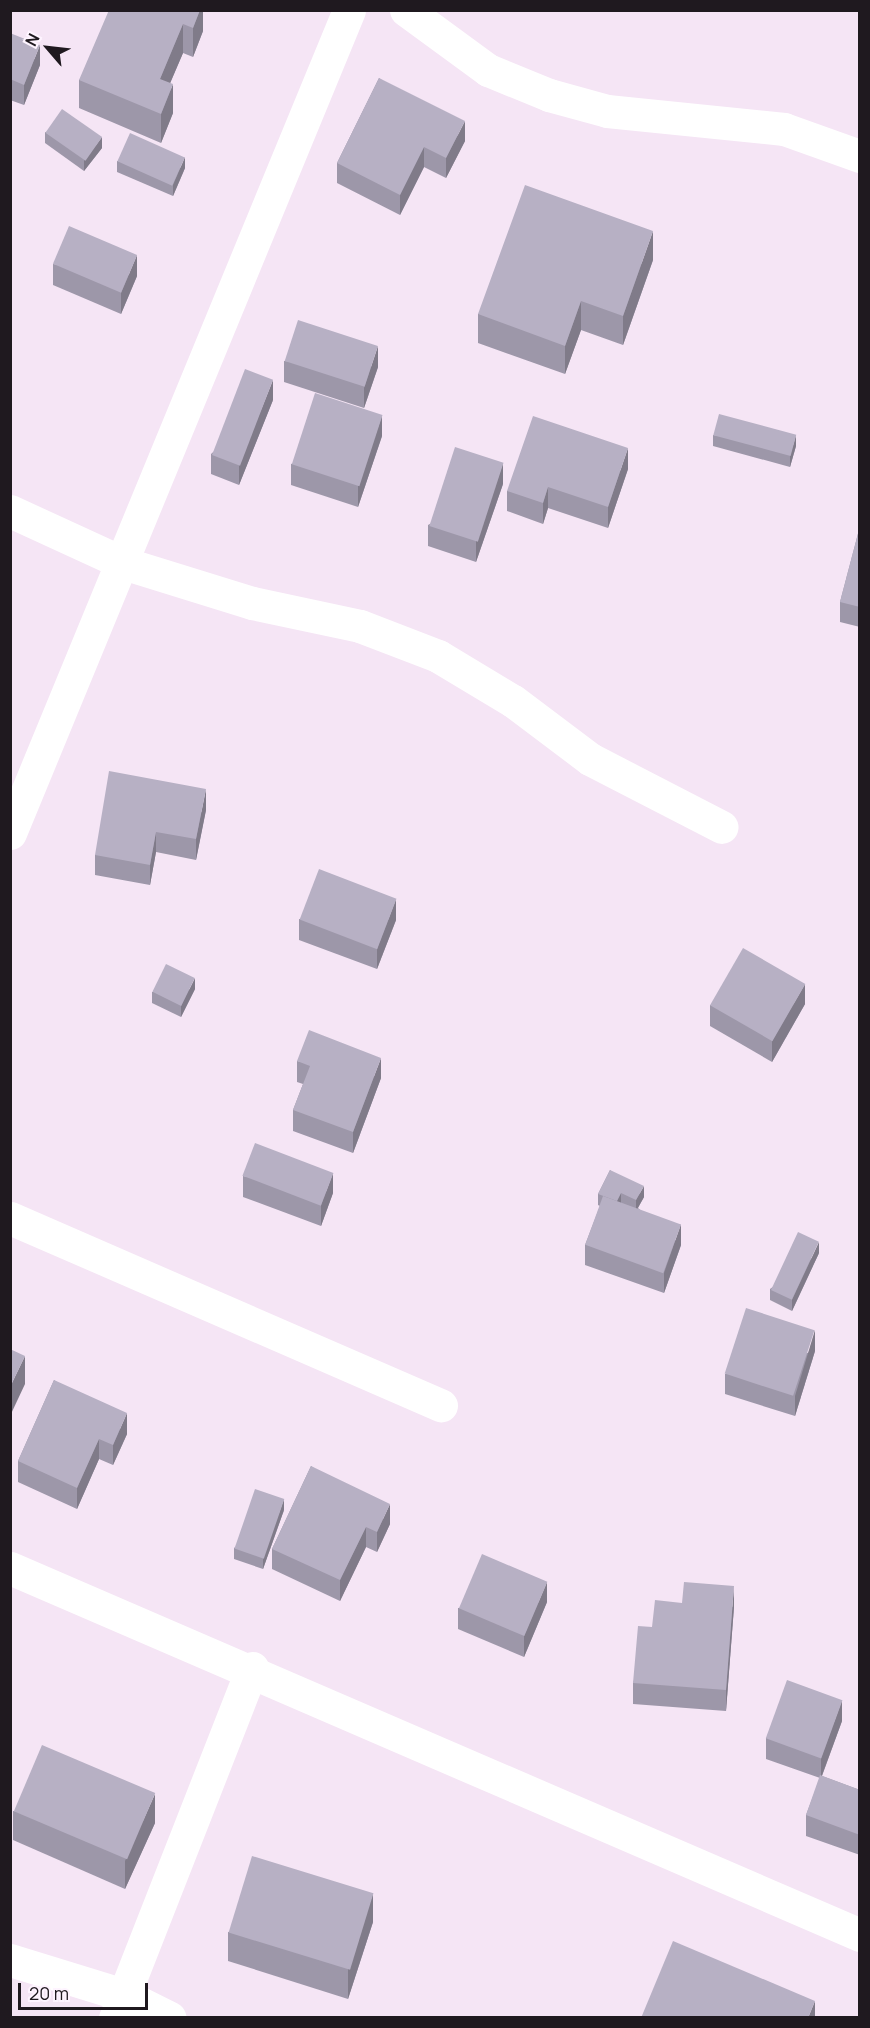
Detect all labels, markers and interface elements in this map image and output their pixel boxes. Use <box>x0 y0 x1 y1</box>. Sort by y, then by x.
north arrow <box>18 18 78 78</box>
text: N <box>20 29 45 50</box>
scale bar <box>21 1971 152 2009</box>
text: 20 m <box>29 1981 69 2005</box>

